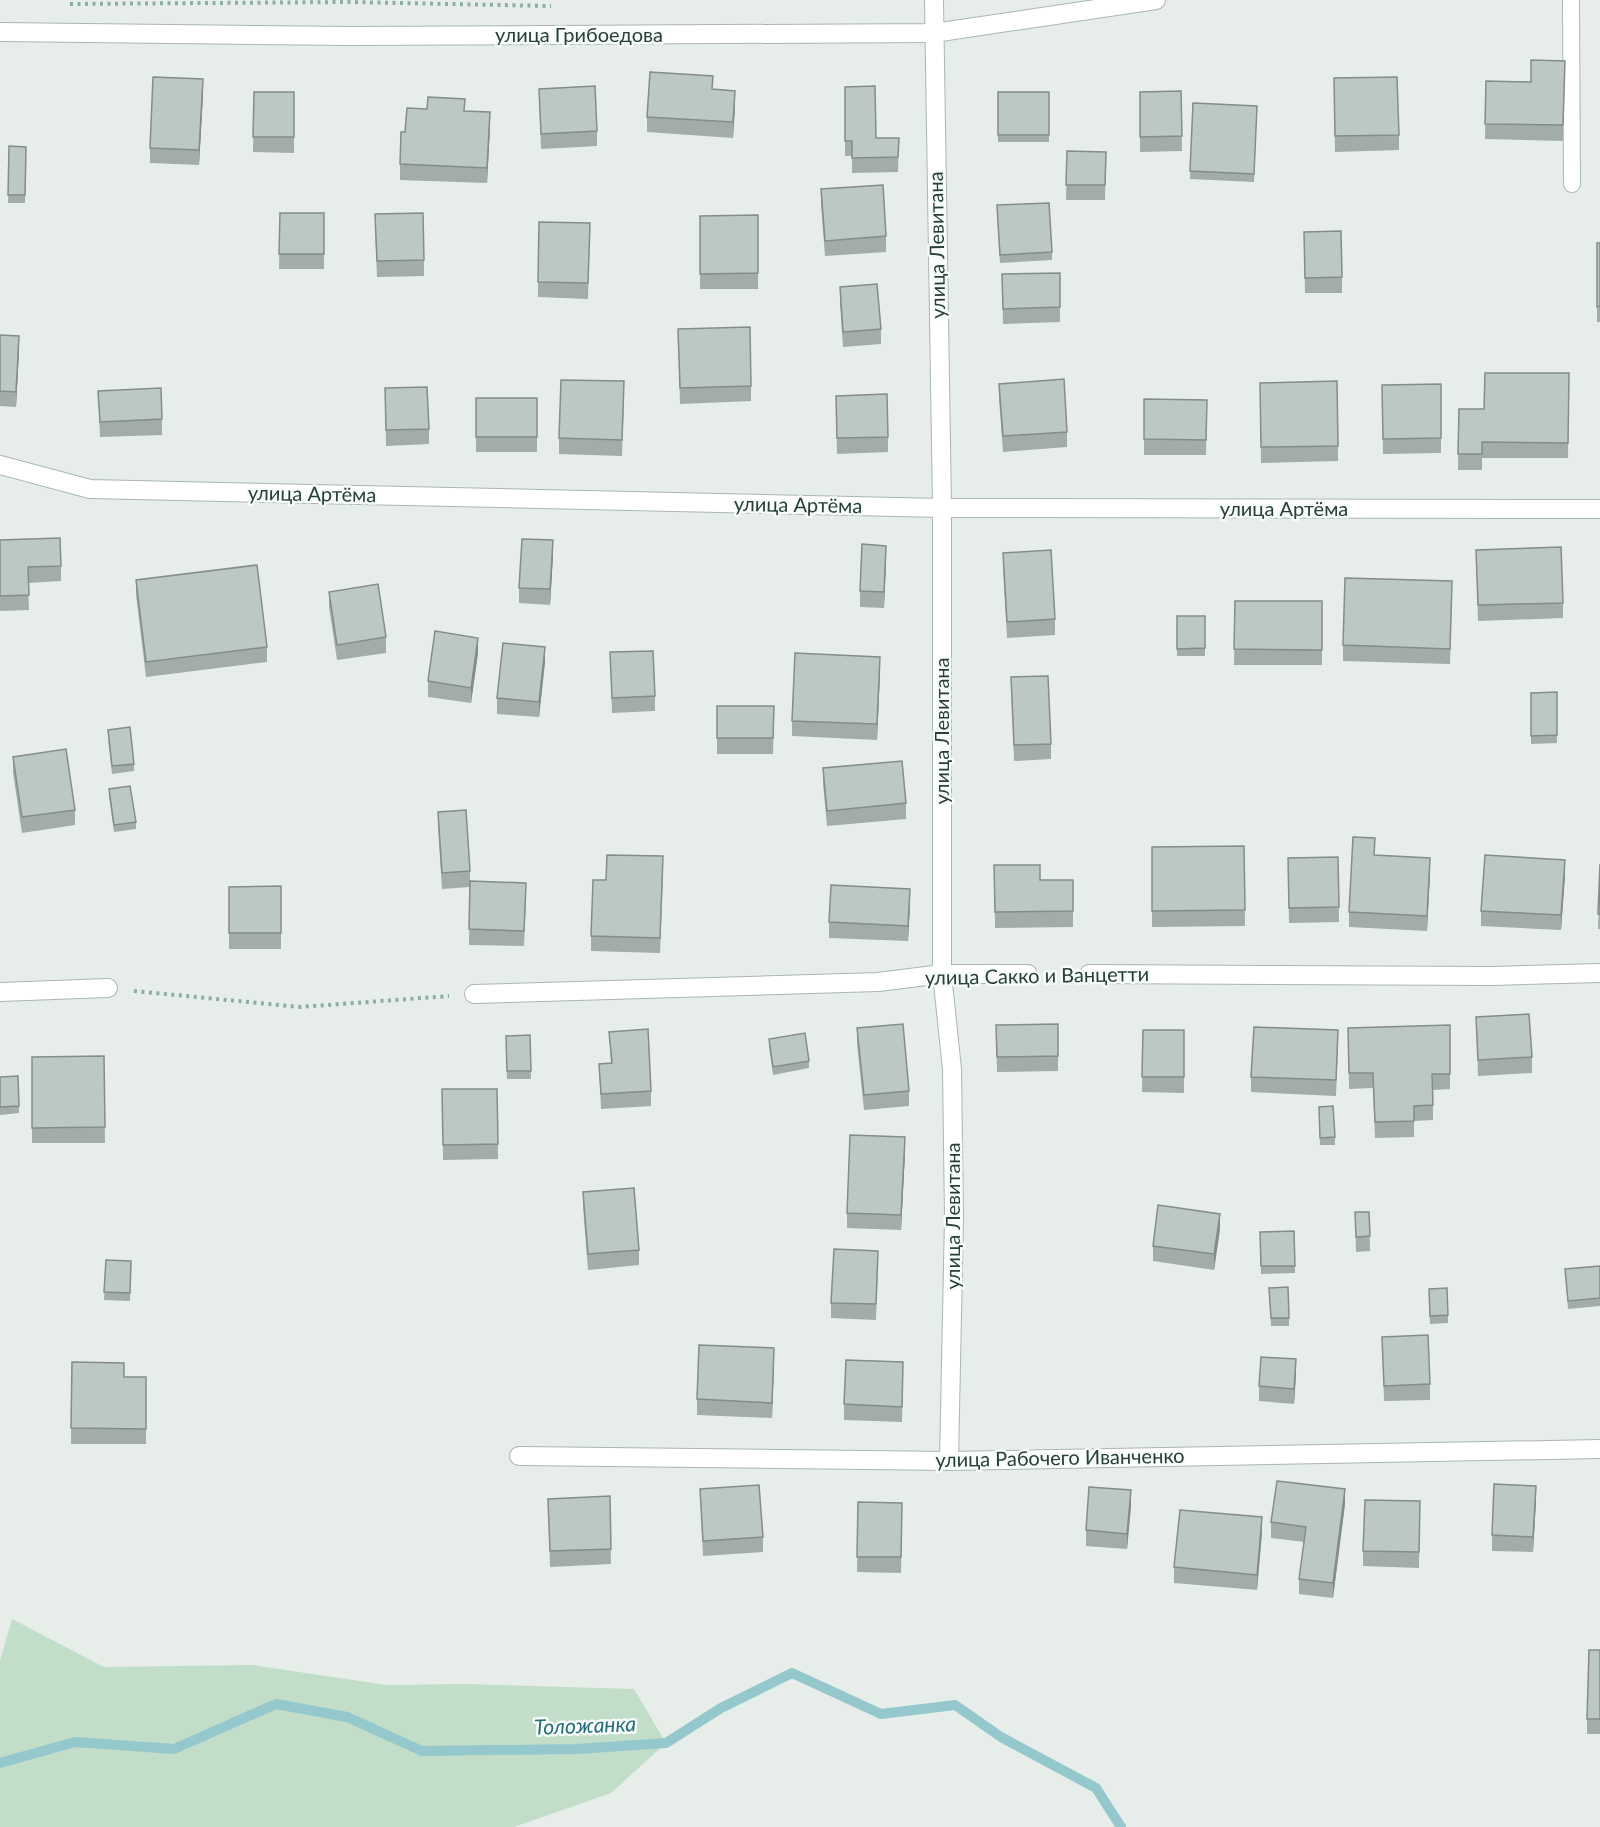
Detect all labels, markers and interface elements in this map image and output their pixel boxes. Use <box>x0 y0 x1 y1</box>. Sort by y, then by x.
street label: улица Грибоедова <box>495 22 663 46</box>
street label: улица Левитана <box>923 171 949 319</box>
street label: улица Артёма <box>248 480 376 506</box>
street label: улица Артёма <box>734 491 862 517</box>
street label: улица Артёма <box>1220 496 1348 520</box>
street label: улица Левитана <box>929 657 953 805</box>
street label: улица Сакко и Ванцетти <box>925 961 1149 989</box>
street label: улица Левитана <box>940 1142 964 1290</box>
street label: улица Рабочего Иванченко <box>935 1443 1185 1471</box>
water label: Толожанка <box>534 1710 636 1739</box>

